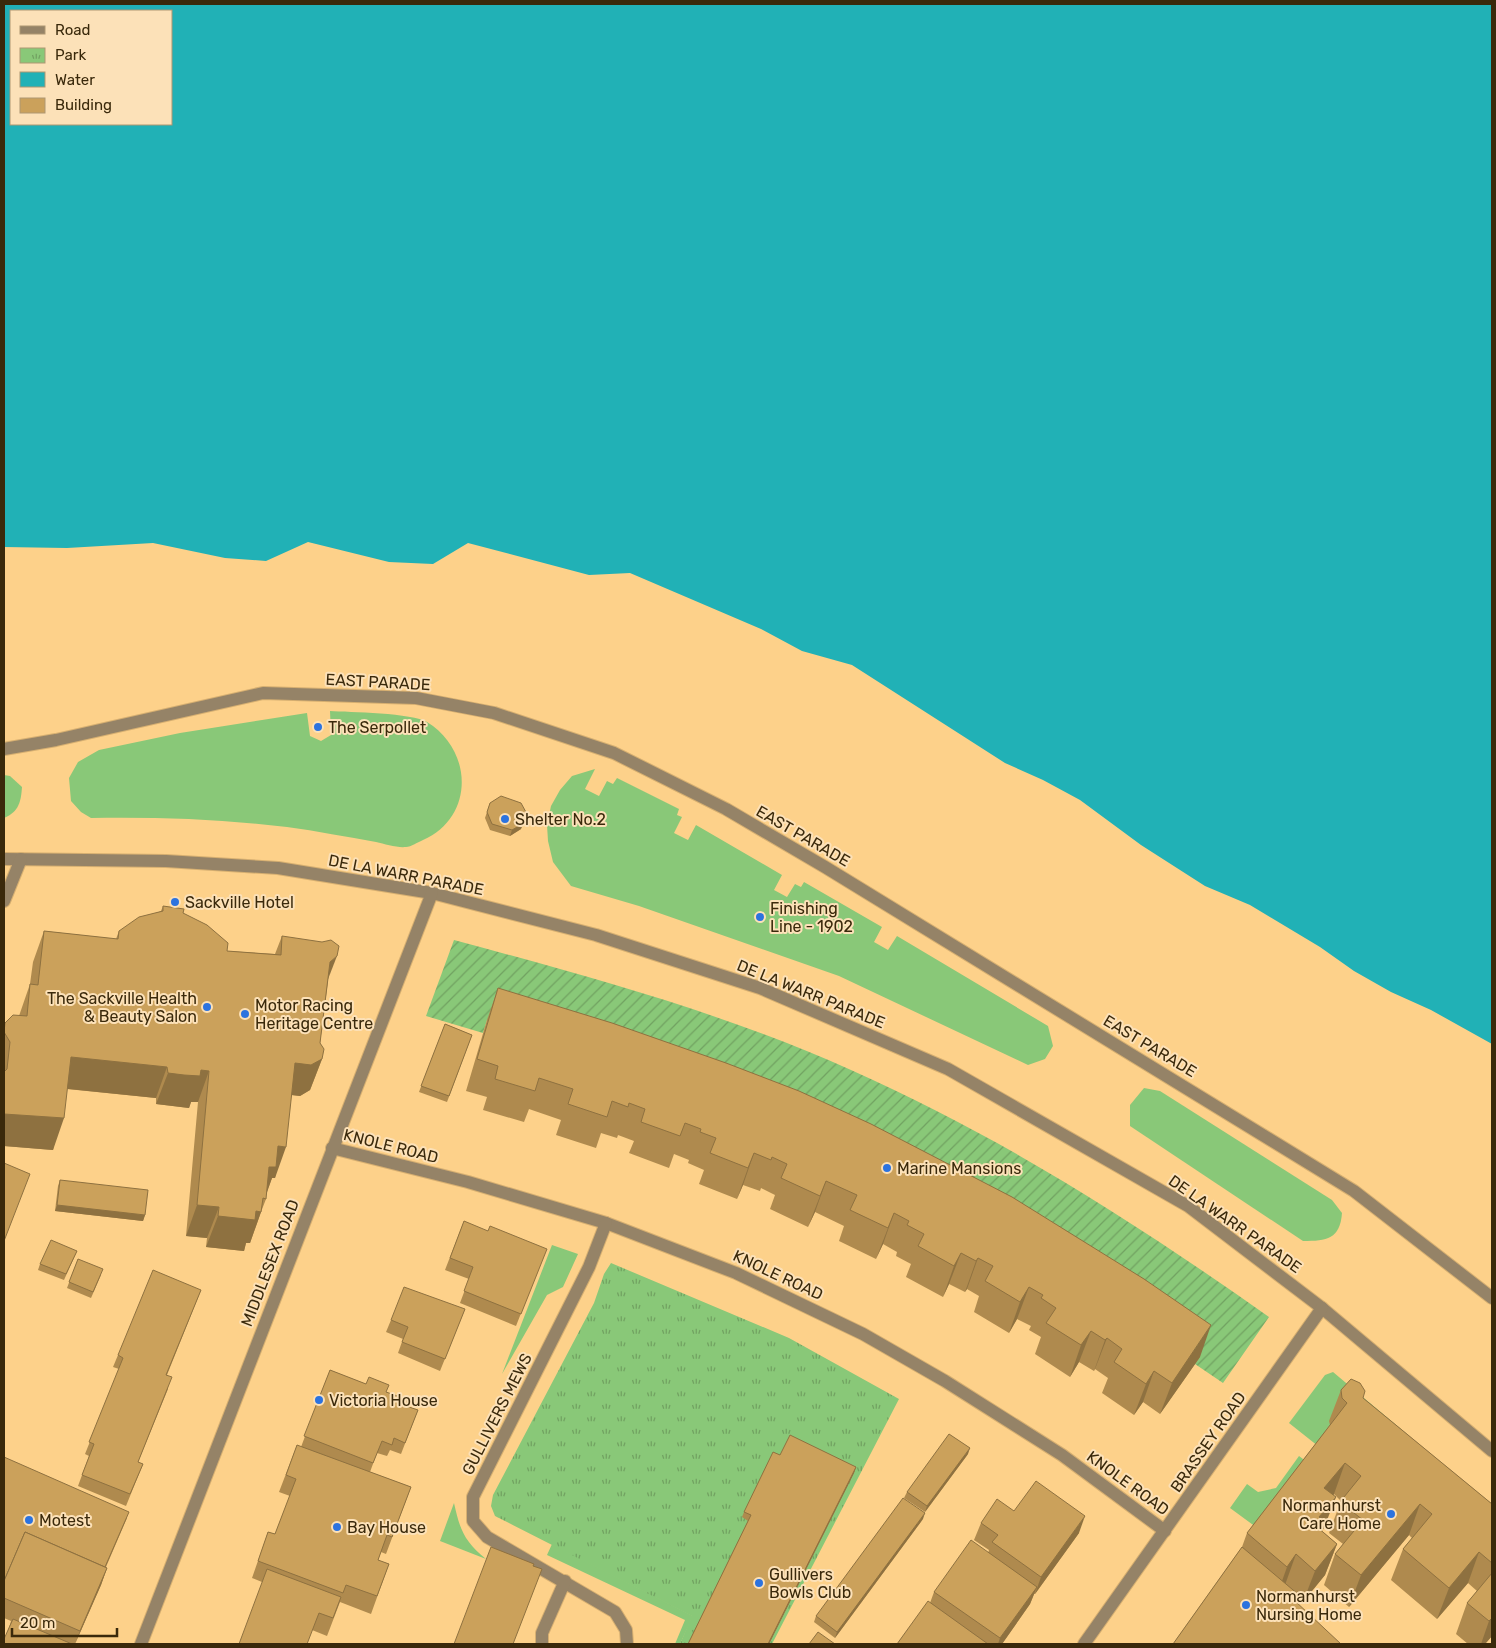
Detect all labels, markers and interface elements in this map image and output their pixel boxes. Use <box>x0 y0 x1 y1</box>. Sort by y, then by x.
legend <box>10 10 172 125</box>
text: Road <box>55 21 91 39</box>
text: Park <box>55 46 86 64</box>
text: Water <box>55 71 95 89</box>
text: Building <box>55 96 112 114</box>
street label: EAST PARADE <box>325 670 431 694</box>
place label: The Serpollet <box>328 718 426 737</box>
marker: The Serpollet <box>312 721 324 733</box>
street label: EAST PARADE <box>753 801 853 871</box>
place label: Shelter No.2 <box>515 810 606 829</box>
marker: Shelter No.2 <box>499 813 511 825</box>
street label: DE LA WARR PARADE <box>327 851 485 899</box>
place label: Sackville Hotel <box>185 893 294 912</box>
marker: Sackville Hotel <box>169 896 181 908</box>
place label: Finishing Line - 1902 <box>770 899 853 936</box>
marker: Finishing Line - 1902 <box>754 911 766 923</box>
street label: DE LA WARR PARADE <box>734 956 888 1032</box>
place label: The Sackville Health & Beauty Salon <box>47 989 197 1026</box>
place label: Motor Racing Heritage Centre <box>255 996 373 1033</box>
marker: The Sackville Health & Beauty Salon <box>201 1001 213 1013</box>
marker: Motor Racing Heritage Centre <box>239 1008 251 1020</box>
street label: EAST PARADE <box>1100 1011 1200 1081</box>
street label: KNOLE ROAD <box>342 1125 440 1167</box>
place label: Marine Mansions <box>897 1159 1021 1178</box>
marker: Marine Mansions <box>881 1162 893 1174</box>
street label: DE LA WARR PARADE <box>1165 1171 1305 1277</box>
street label: MIDDLESEX ROAD <box>237 1197 303 1329</box>
street label: KNOLE ROAD <box>730 1246 826 1304</box>
street label: GULLIVERS MEWS <box>458 1350 536 1478</box>
street label: BRASSEY ROAD <box>1166 1388 1250 1496</box>
place label: Victoria House <box>329 1391 438 1410</box>
marker: Victoria House <box>313 1394 325 1406</box>
street label: KNOLE ROAD <box>1083 1447 1173 1519</box>
place label: Normanhurst Care Home <box>1282 1496 1381 1533</box>
marker: Normanhurst Care Home <box>1385 1508 1397 1520</box>
place label: Motest <box>39 1511 90 1530</box>
marker: Motest <box>23 1514 35 1526</box>
place label: Bay House <box>347 1518 426 1537</box>
marker: Bay House <box>331 1521 343 1533</box>
place label: Gullivers Bowls Club <box>769 1565 851 1602</box>
marker: Gullivers Bowls Club <box>753 1577 765 1589</box>
place label: Normanhurst Nursing Home <box>1256 1587 1362 1624</box>
marker: Normanhurst Nursing Home <box>1240 1599 1252 1611</box>
scale bar <box>12 1606 118 1638</box>
text: 20 m <box>20 1614 55 1632</box>

